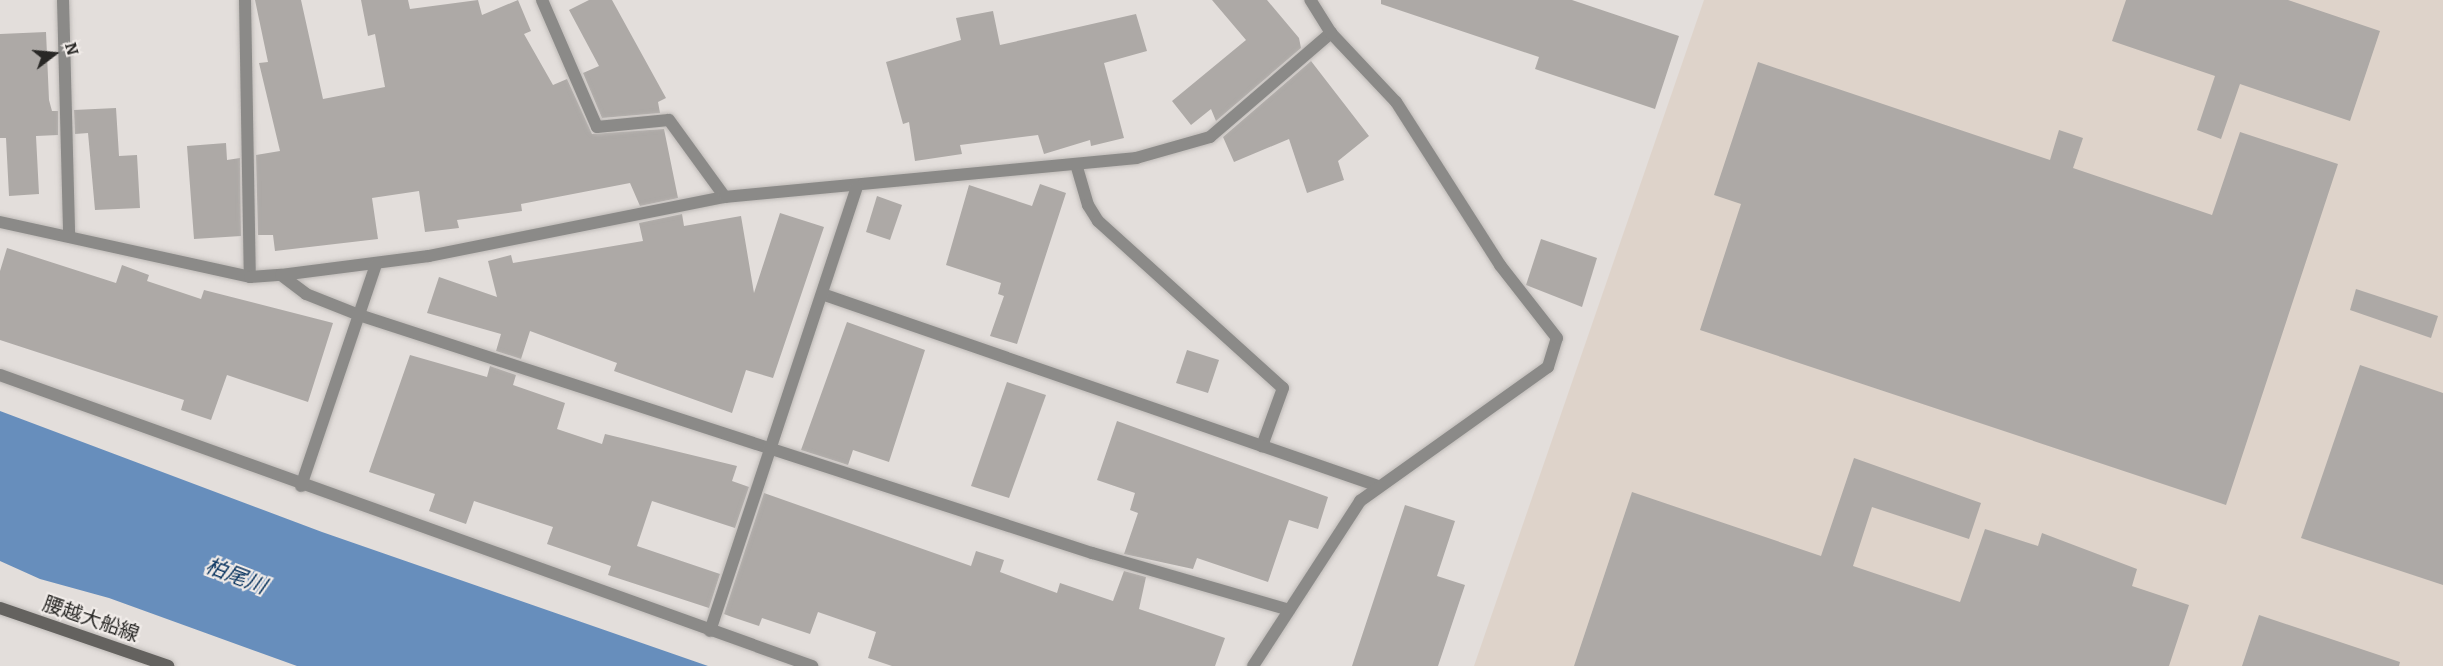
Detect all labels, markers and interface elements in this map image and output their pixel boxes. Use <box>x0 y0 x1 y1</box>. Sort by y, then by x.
north arrow <box>24 24 84 84</box>
text: N <box>61 40 83 57</box>
water label: 柏尾川 <box>202 553 270 599</box>
street label: 腰越大船線 <box>40 591 142 647</box>

